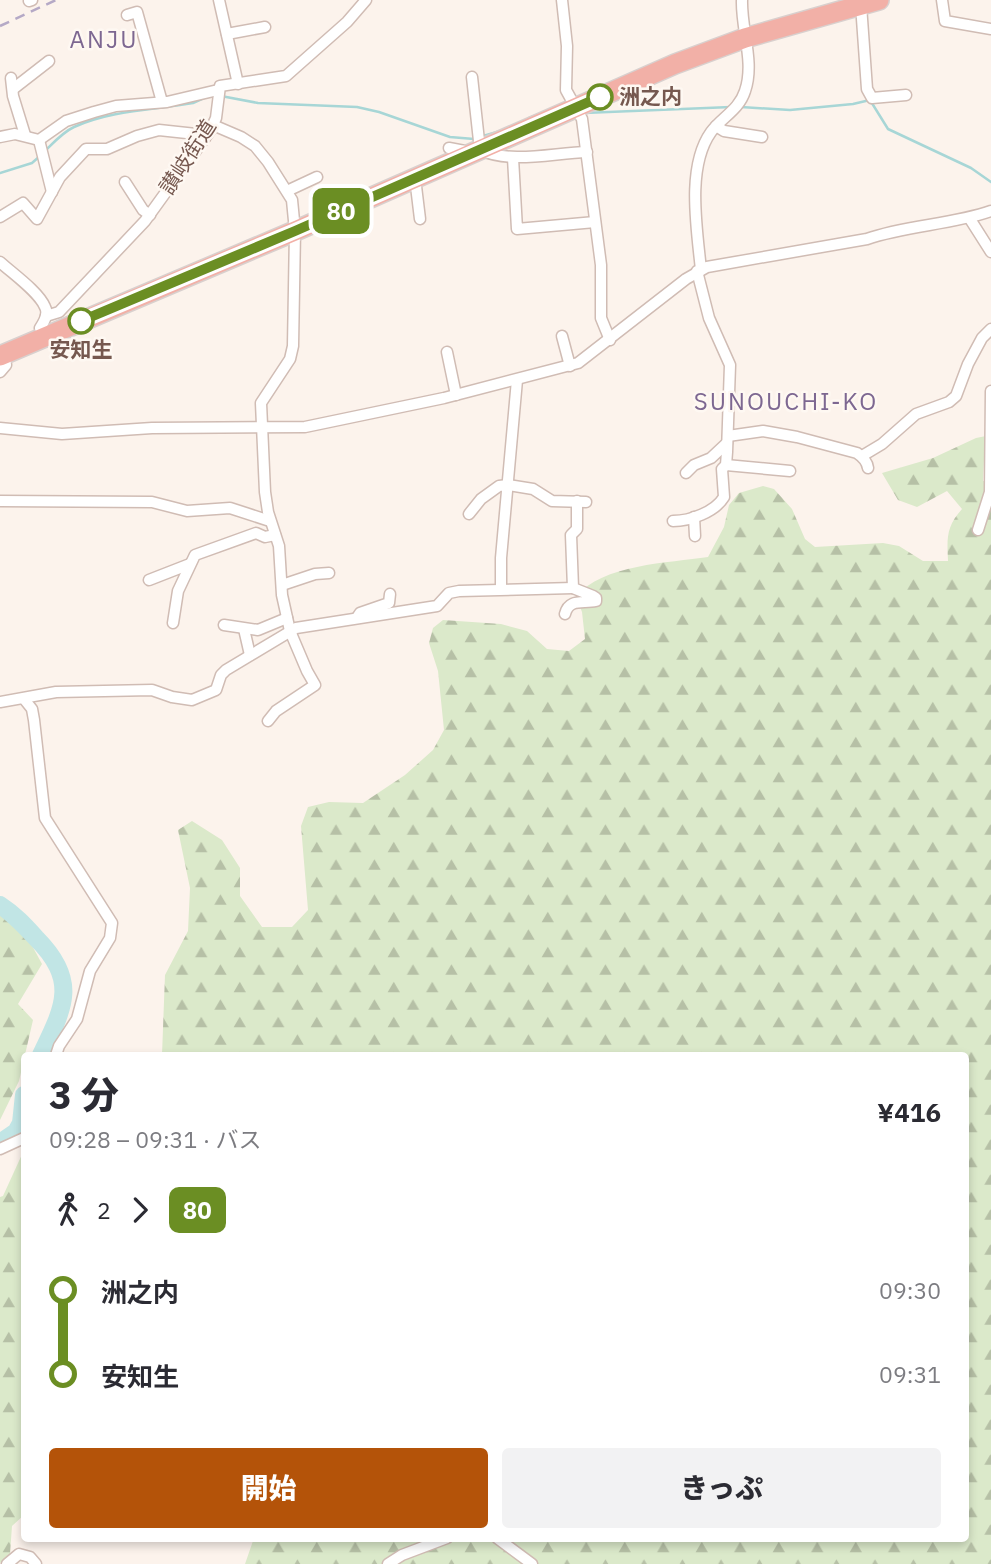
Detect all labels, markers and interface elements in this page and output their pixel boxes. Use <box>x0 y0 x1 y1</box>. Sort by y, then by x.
district label: ANJU <box>70 23 138 55</box>
place label: 洲之内 <box>619 82 682 110</box>
marker: 洲之内 <box>587 84 613 110</box>
street label: 讃岐街道 <box>153 114 222 199</box>
line badge: 80 <box>310 188 372 234</box>
text: 80 <box>327 195 355 227</box>
marker: 安知生 <box>68 308 94 334</box>
place label: 安知生 <box>50 335 113 363</box>
district label: SUNOUCHI-KO <box>694 385 878 417</box>
text: 3 分 <box>49 1070 119 1119</box>
text: ¥416 <box>877 1095 941 1129</box>
text: 09:28 – 09:31 · バス <box>49 1124 262 1154</box>
icon: walk <box>49 1191 87 1229</box>
icon: forward <box>121 1191 159 1229</box>
text: 80 <box>183 1194 212 1226</box>
text: 2 <box>97 1195 111 1225</box>
text: 洲之内 <box>101 1275 179 1309</box>
text: 09:30 <box>879 1275 941 1305</box>
text: 安知生 <box>101 1359 179 1393</box>
text: 09:31 <box>879 1359 941 1389</box>
button: 開始 <box>49 1448 488 1528</box>
button: きっぷ <box>502 1448 941 1528</box>

